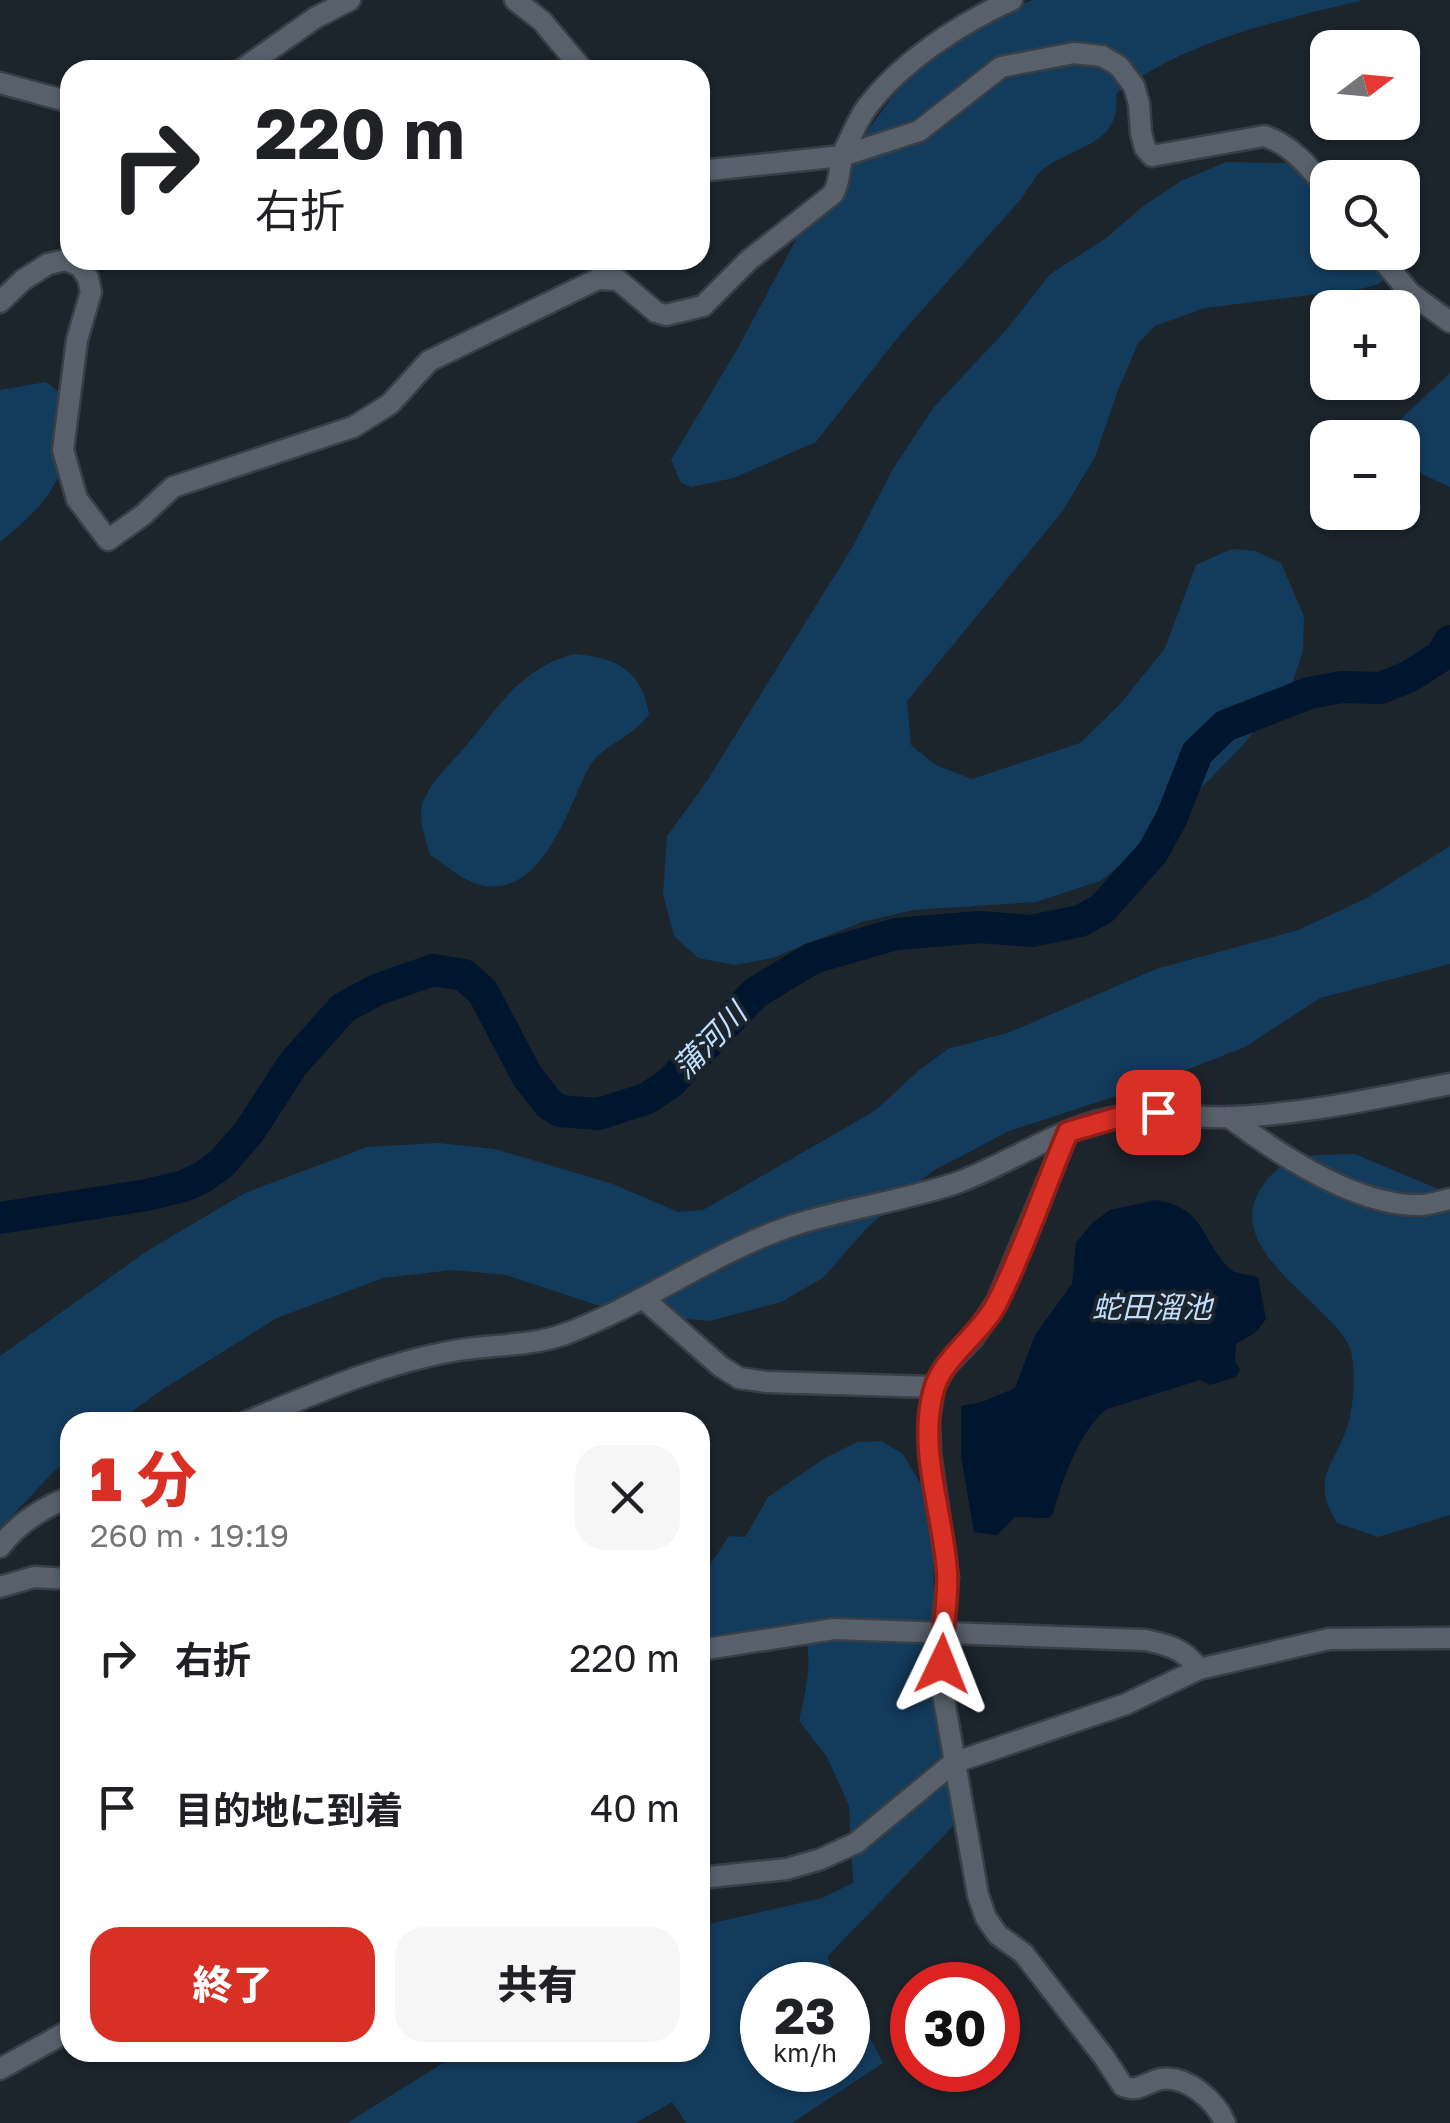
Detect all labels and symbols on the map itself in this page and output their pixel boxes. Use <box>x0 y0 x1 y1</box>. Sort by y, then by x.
north arrow <box>1310 30 1420 140</box>
water label: 蒲河川 <box>665 993 756 1085</box>
pin <box>1116 1070 1201 1155</box>
water label: 蛇田溜池 <box>1092 1289 1215 1325</box>
position arrow <box>890 1612 994 1716</box>
speed limit sign: 30 <box>890 1962 1020 2092</box>

